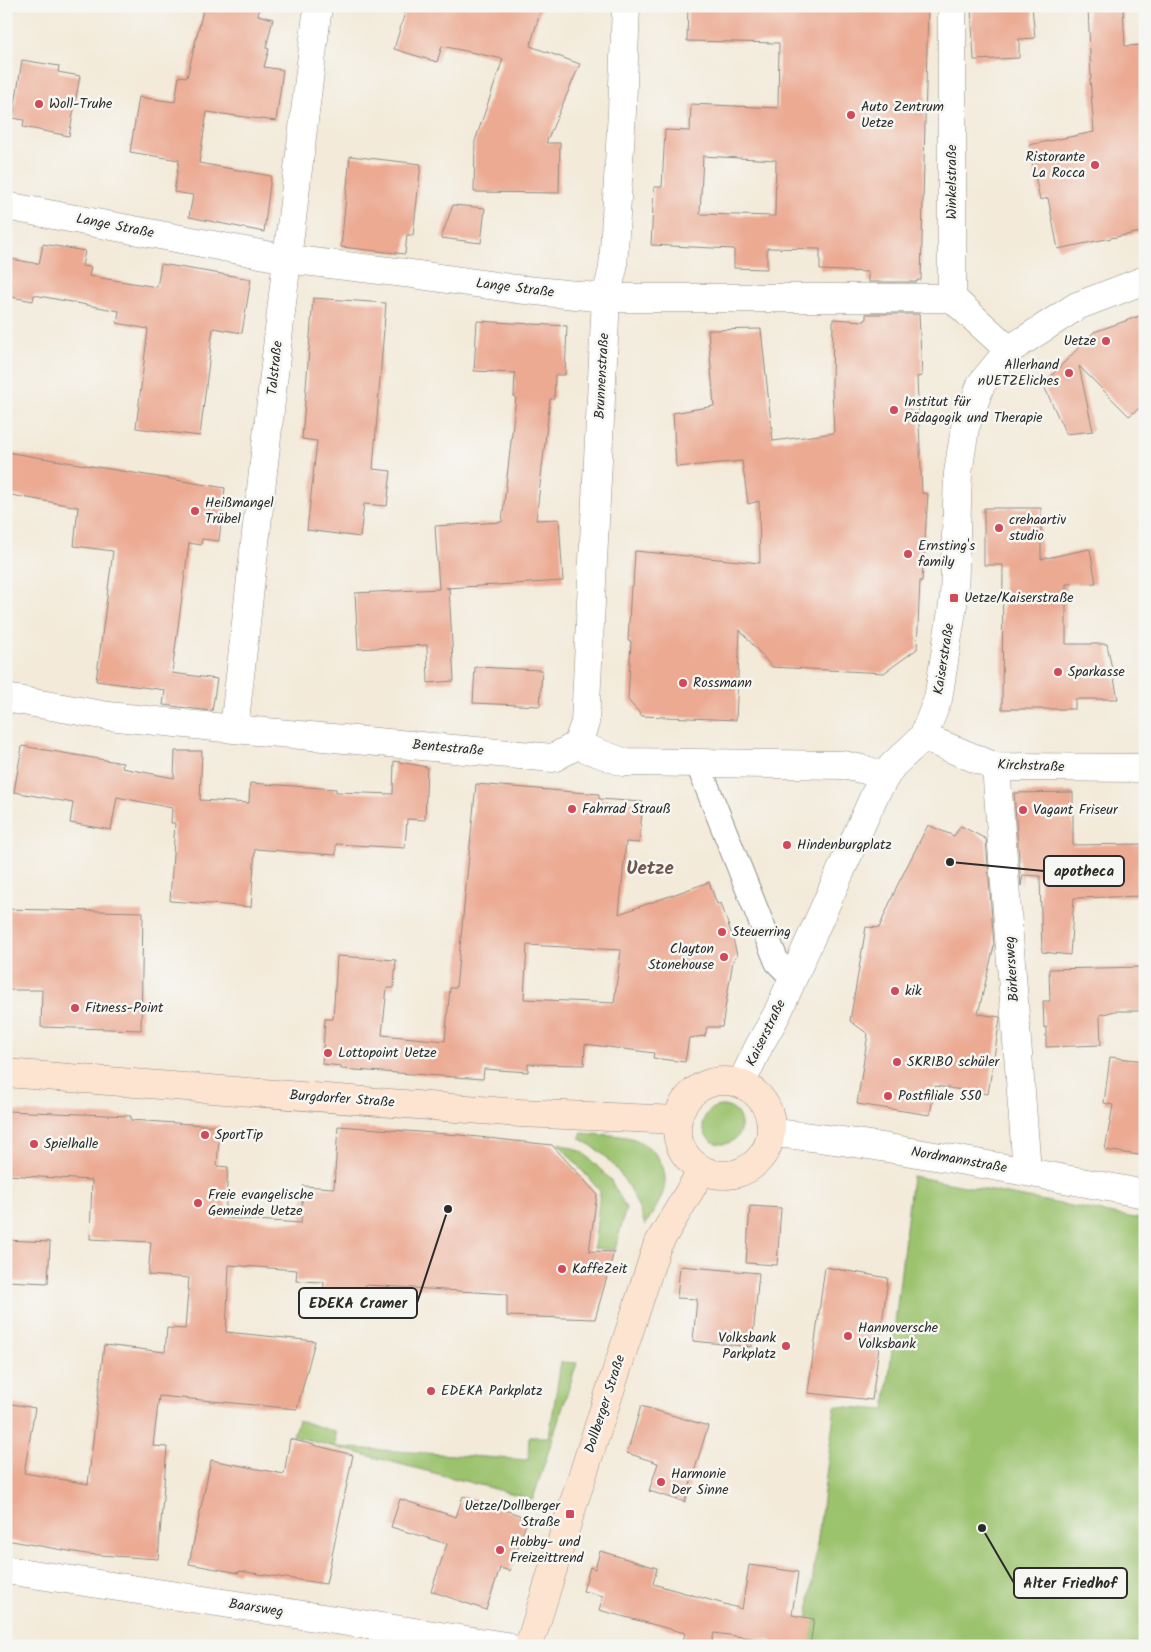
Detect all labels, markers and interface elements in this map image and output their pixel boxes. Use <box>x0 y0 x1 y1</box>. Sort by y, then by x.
place label: Woll-Truhe <box>49 93 113 115</box>
place label: Auto Zentrum Uetze <box>861 96 944 134</box>
marker: Woll-Truhe <box>33 98 45 110</box>
marker: Auto Zentrum Uetze <box>845 109 857 121</box>
street label: Winkelstraße <box>941 144 963 220</box>
place label: Ristorante La Rocca <box>1025 146 1086 184</box>
marker: Ristorante La Rocca <box>1089 159 1101 171</box>
street label: Lange Straße <box>74 208 156 244</box>
street label: Lange Straße <box>475 272 556 304</box>
place label: Uetze <box>1063 330 1097 352</box>
street label: Brunnenstraße <box>589 332 615 420</box>
marker: Uetze <box>1100 335 1112 347</box>
street label: Talstraße <box>261 339 289 396</box>
place label: Allerhand nUETZEliches <box>978 354 1060 392</box>
marker: Allerhand nUETZEliches <box>1063 367 1075 379</box>
place label: Institut für Pädagogik und Therapie <box>904 391 1043 429</box>
marker: Institut für Pädagogik und Therapie <box>888 404 900 416</box>
place label: Heißmangel Trübel <box>205 492 274 530</box>
marker: Heißmangel Trübel <box>189 505 201 517</box>
place label: crehaartiv studio <box>1009 509 1066 547</box>
marker: crehaartiv studio <box>993 522 1005 534</box>
place label: Ernsting's family <box>918 535 975 573</box>
marker: Ernsting's family <box>902 548 914 560</box>
place label: Uetze/Kaiserstraße <box>964 587 1074 609</box>
marker: Uetze/Kaiserstraße <box>948 592 960 604</box>
street label: Kaiserstraße <box>927 621 961 696</box>
place label: Sparkasse <box>1068 661 1125 683</box>
marker: Sparkasse <box>1052 666 1064 678</box>
place label: Rossmann <box>693 672 752 694</box>
marker: Rossmann <box>677 677 689 689</box>
street label: Bentestraße <box>411 734 485 762</box>
street label: Kirchstraße <box>997 754 1066 778</box>
place label: Fahrrad Strauß <box>582 798 671 820</box>
place label: Vagant Friseur <box>1033 799 1119 821</box>
marker: Fahrrad Strauß <box>566 803 578 815</box>
marker: Vagant Friseur <box>1017 804 1029 816</box>
place label: Hindenburgplatz <box>797 834 892 856</box>
marker: Hindenburgplatz <box>781 839 793 851</box>
district label: Uetze <box>626 854 674 884</box>
callout: apotheca <box>1044 856 1124 886</box>
text: apotheca <box>1054 860 1114 884</box>
place label: Steuerring <box>732 921 791 943</box>
marker: Steuerring <box>716 926 728 938</box>
street label: Börkersweg <box>999 935 1025 1003</box>
place label: Clayton Stonehouse <box>648 938 715 976</box>
marker: Clayton Stonehouse <box>718 951 730 963</box>
place label: kik <box>905 980 922 1002</box>
marker: kik <box>889 985 901 997</box>
street label: Kaiserstraße <box>740 995 792 1070</box>
place label: Fitness-Point <box>85 997 164 1019</box>
marker: Fitness-Point <box>69 1002 81 1014</box>
place label: Lottopoint Uetze <box>338 1042 437 1064</box>
marker: Lottopoint Uetze <box>322 1047 334 1059</box>
place label: SKRIBO schüler <box>907 1051 1000 1073</box>
marker: SKRIBO schüler <box>891 1056 903 1068</box>
street label: Burgdorfer Straße <box>289 1084 396 1114</box>
place label: Postfiliale 550 <box>898 1085 981 1107</box>
marker: Postfiliale 550 <box>882 1090 894 1102</box>
place label: SportTip <box>215 1124 263 1146</box>
marker: SportTip <box>199 1129 211 1141</box>
place label: Spielhalle <box>44 1133 99 1155</box>
marker: Spielhalle <box>28 1138 40 1150</box>
street label: Nordmannstraße <box>909 1141 1009 1179</box>
place label: Freie evangelische Gemeinde Uetze <box>208 1184 314 1222</box>
marker: Freie evangelische Gemeinde Uetze <box>192 1197 204 1209</box>
place label: KaffeZeit <box>572 1258 628 1280</box>
marker: KaffeZeit <box>556 1263 568 1275</box>
callout: EDEKA Cramer <box>299 1288 417 1318</box>
text: EDEKA Cramer <box>309 1292 408 1316</box>
place label: Hannoversche Volksbank <box>858 1317 939 1355</box>
place label: Volksbank Parkplatz <box>718 1327 776 1365</box>
marker: Hannoversche Volksbank <box>842 1330 854 1342</box>
marker: Volksbank Parkplatz <box>780 1340 792 1352</box>
street label: Dollberger Straße <box>579 1351 631 1456</box>
place label: EDEKA Parkplatz <box>441 1380 542 1402</box>
marker: EDEKA Parkplatz <box>425 1385 437 1397</box>
place label: Harmonie Der Sinne <box>671 1463 729 1501</box>
marker: Harmonie Der Sinne <box>655 1476 667 1488</box>
place label: Uetze/Dollberger Straße <box>464 1495 561 1533</box>
marker: Uetze/Dollberger Straße <box>564 1508 576 1520</box>
place label: Hobby- und Freizeittrend <box>510 1531 585 1569</box>
marker: Hobby- und Freizeittrend <box>494 1544 506 1556</box>
callout: Alter Friedhof <box>1014 1568 1127 1598</box>
text: Alter Friedhof <box>1023 1572 1118 1596</box>
street label: Baarsweg <box>227 1593 285 1623</box>

